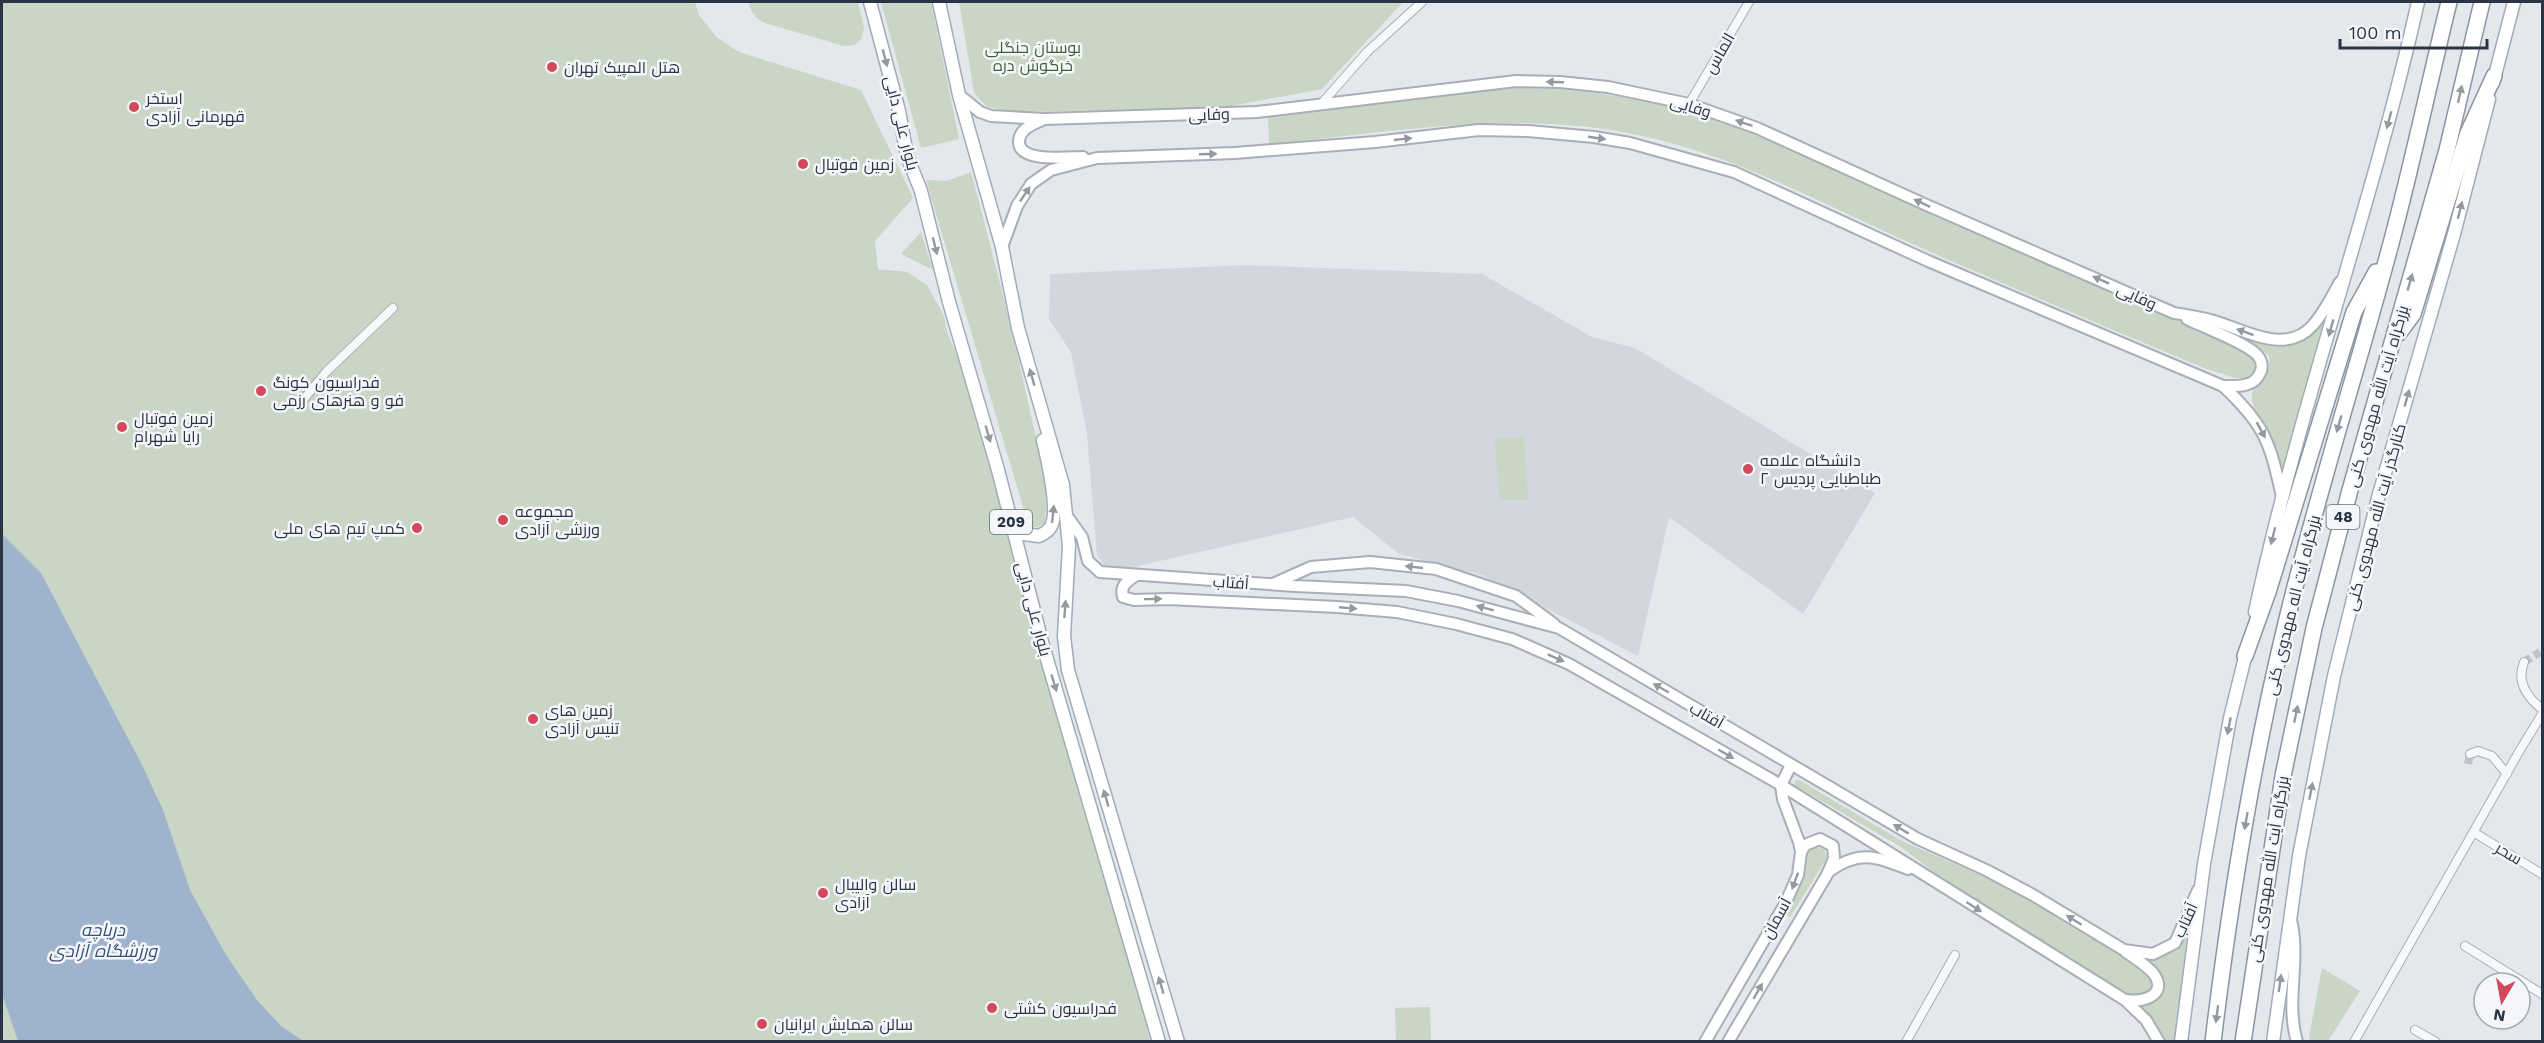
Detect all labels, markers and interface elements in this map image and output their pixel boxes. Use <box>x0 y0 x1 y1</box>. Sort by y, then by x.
scale bar <box>2340 12 2487 50</box>
text: 100 m <box>2349 22 2402 43</box>
street label: الماس <box>1700 30 1739 77</box>
park label: بوستان جنگلی خرگوش دره <box>985 38 1081 76</box>
one-way arrow <box>881 49 891 67</box>
place label: هتل المپیک تهران <box>564 58 680 78</box>
marker: هتل المپیک تهران <box>545 60 559 74</box>
street label: بلوار علی دایی <box>880 74 922 173</box>
one-way arrow <box>1545 77 1564 86</box>
one-way arrow <box>2456 85 2466 103</box>
place label: استخر قهرمانی آزادی <box>145 89 245 127</box>
street label: وفایی <box>1668 91 1714 123</box>
marker: استخر قهرمانی آزادی <box>127 100 141 114</box>
street label: وفایی <box>1188 104 1230 126</box>
one-way arrow <box>2384 111 2393 129</box>
one-way arrow <box>1735 118 1753 128</box>
one-way arrow <box>1587 133 1606 142</box>
one-way arrow <box>1393 134 1412 144</box>
one-way arrow <box>1199 150 1218 159</box>
place label: زمین فوتبال <box>815 155 894 175</box>
marker: زمین فوتبال <box>796 157 810 171</box>
one-way arrow <box>1019 186 1030 202</box>
one-way arrow <box>1913 199 1930 208</box>
one-way arrow <box>2456 201 2466 219</box>
one-way arrow <box>931 237 941 255</box>
one-way arrow <box>2405 273 2415 291</box>
one-way arrow <box>2092 275 2110 285</box>
street label: وفایی <box>2114 279 2160 315</box>
street label: بزرگراه آیت الله مهدوی کنی <box>2341 303 2414 490</box>
one-way arrow <box>2326 319 2335 337</box>
one-way arrow <box>2236 327 2254 337</box>
one-way arrow <box>1027 368 1036 386</box>
place label: فدراسیون کونگ فو و هنرهای رزمی <box>273 373 404 411</box>
marker: فدراسیون کونگ فو و هنرهای رزمی <box>254 384 268 398</box>
one-way arrow <box>2403 389 2412 407</box>
place label: زمین فوتبال رایا شهرام <box>134 409 213 448</box>
one-way arrow <box>2334 415 2343 433</box>
marker: زمین فوتبال رایا شهرام <box>115 420 129 434</box>
street label: کنارگذر آیت الله مهدوی کنی <box>2340 421 2411 613</box>
one-way arrow <box>2256 422 2266 439</box>
one-way arrow <box>984 425 993 443</box>
place label: دانشگاه علامه طباطبایی پردیس ۲ <box>1760 451 1881 490</box>
marker: دانشگاه علامه طباطبایی پردیس ۲ <box>1741 462 1755 476</box>
place label: مجموعه ورزشی آزادی <box>515 502 600 540</box>
one-way arrow <box>1048 505 1058 524</box>
road number: 48 <box>2326 505 2360 529</box>
road number: 209 <box>990 510 1032 534</box>
marker: مجموعه ورزشی آزادی <box>496 513 510 527</box>
street label: بزرگراه آیت اله مهدوی کنی <box>2261 513 2325 698</box>
place label: کمپ تیم های ملی <box>274 519 405 540</box>
marker: کمپ تیم های ملی <box>410 521 424 535</box>
one-way arrow <box>2268 527 2278 545</box>
street label: بلوار علی دایی <box>1011 560 1055 659</box>
one-way arrow <box>1404 562 1423 572</box>
street label: آفتاب <box>1212 572 1250 593</box>
one-way arrow <box>1144 594 1163 604</box>
one-way arrow <box>1061 600 1070 619</box>
one-way arrow <box>1338 603 1357 613</box>
one-way arrow <box>1475 603 1493 612</box>
one-way arrow <box>1548 653 1566 663</box>
one-way arrow <box>1050 674 1059 692</box>
one-way arrow <box>1652 683 1669 693</box>
street label: آفتاب <box>1686 698 1728 733</box>
place label: زمین های تنیس آزادی <box>545 701 620 739</box>
one-way arrow <box>2292 705 2301 724</box>
marker: زمین های تنیس آزادی <box>526 712 540 726</box>
one-way arrow <box>2224 716 2233 735</box>
one-way arrow <box>1718 749 1735 759</box>
street label: بزرگراه آیت الله مهدوی کنی <box>2243 774 2294 964</box>
one-way arrow <box>2307 781 2316 800</box>
one-way arrow <box>1101 789 1110 807</box>
one-way arrow <box>2241 812 2250 831</box>
one-way arrow <box>1892 824 1909 834</box>
street label: سحر <box>2491 838 2526 869</box>
one-way arrow <box>1790 872 1800 890</box>
place label: سالن والیبال آزادی <box>835 875 916 913</box>
marker: سالن والیبال آزادی <box>816 886 830 900</box>
street label: آسمان <box>1758 894 1797 942</box>
street label: آفتاب <box>2169 899 2202 941</box>
one-way arrow <box>1966 901 1982 912</box>
one-way arrow <box>2066 914 2082 925</box>
water label: دریاچه ورزشگاه آزادی <box>49 919 158 962</box>
north arrow <box>2472 971 2532 1031</box>
one-way arrow <box>2276 974 2285 993</box>
one-way arrow <box>1156 976 1165 994</box>
one-way arrow <box>1753 982 1763 999</box>
place label: فدراسیون کشتی <box>1004 999 1117 1019</box>
marker: فدراسیون کشتی <box>985 1001 999 1015</box>
one-way arrow <box>2212 1004 2221 1023</box>
text: N <box>2492 1005 2507 1026</box>
place label: سالن همایش ایرانیان <box>774 1015 913 1035</box>
marker: سالن همایش ایرانیان <box>755 1017 769 1031</box>

